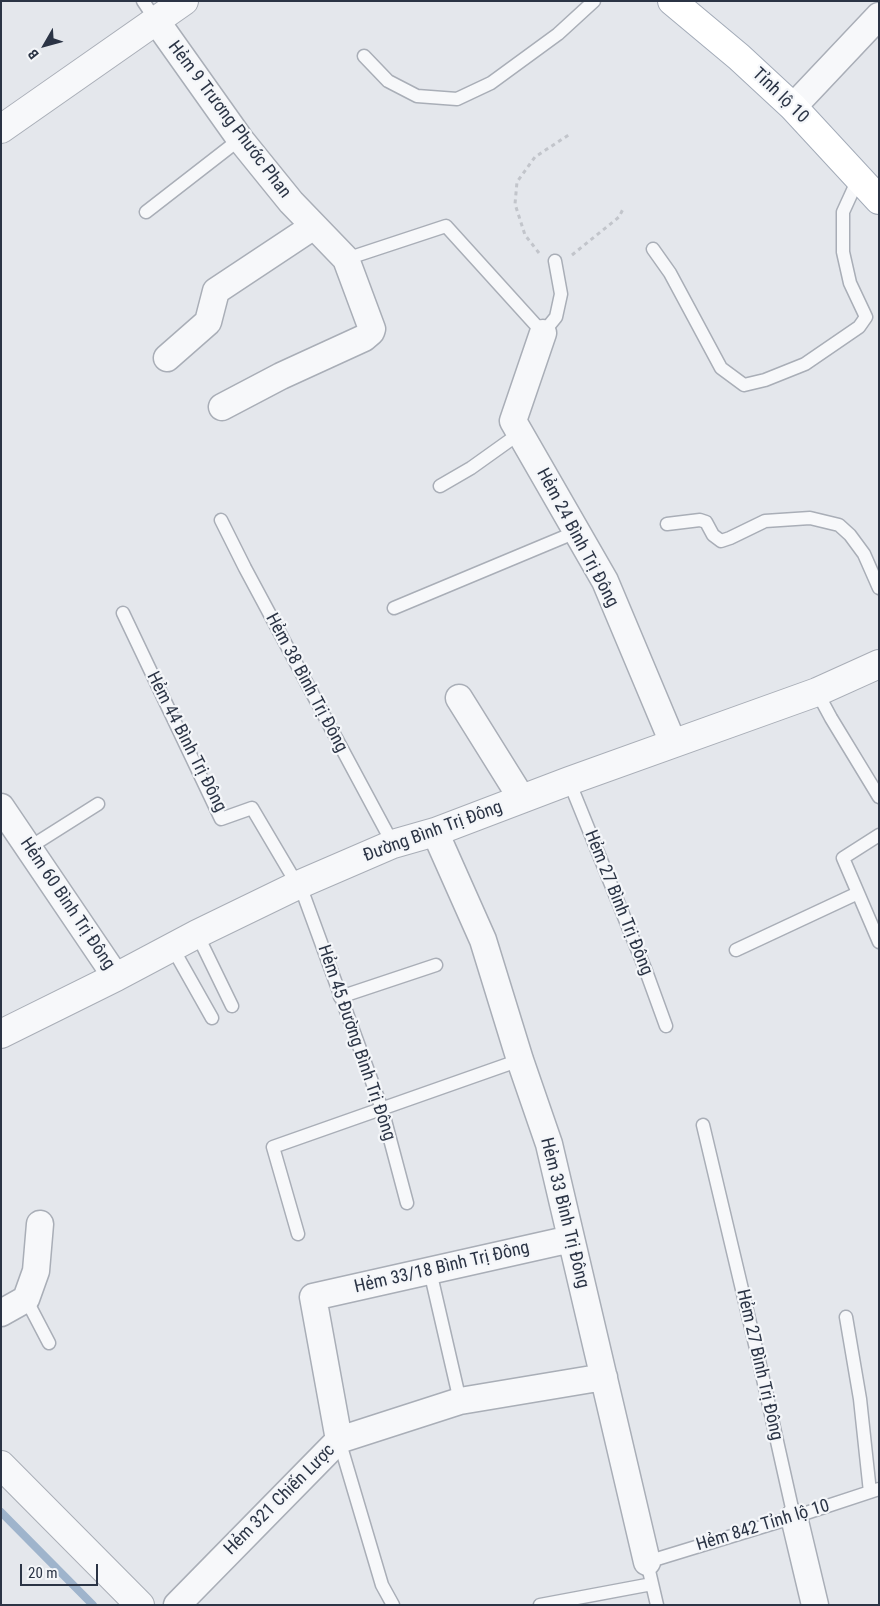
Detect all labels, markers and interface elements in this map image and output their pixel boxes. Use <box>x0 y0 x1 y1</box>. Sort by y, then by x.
north arrow <box>20 20 70 70</box>
street label: Hẻm 9 Trương Phước Phan <box>163 37 295 203</box>
text: B <box>24 46 42 62</box>
street label: Tỉnh lộ 10 <box>747 64 813 128</box>
street label: Hẻm 24 Bình Trị Đông <box>531 465 623 611</box>
street label: Hẻm 38 Bình Trị Đông <box>260 610 352 756</box>
street label: Hẻm 44 Bình Trị Đông <box>141 668 231 816</box>
street label: Đường Bình Trị Đông <box>360 797 506 867</box>
street label: Hẻm 27 Bình Trị Đông <box>579 827 657 979</box>
street label: Hẻm 60 Bình Trị Đông <box>15 834 119 974</box>
street label: Hẻm 45 Đường Bình Trị Đông <box>312 942 400 1144</box>
street label: Hẻm 33 Bình Trị Đông <box>535 1135 593 1291</box>
street label: Hẻm 33/18 Bình Trị Đông <box>352 1237 532 1299</box>
street label: Hẻm 27 Bình Trị Đông <box>731 1287 787 1443</box>
street label: Hẻm 321 Chiến Lược <box>220 1440 340 1560</box>
street label: Hẻm 842 Tỉnh lộ 10 <box>694 1495 832 1557</box>
scale bar <box>22 1554 100 1586</box>
text: 20 m <box>28 1564 58 1582</box>

